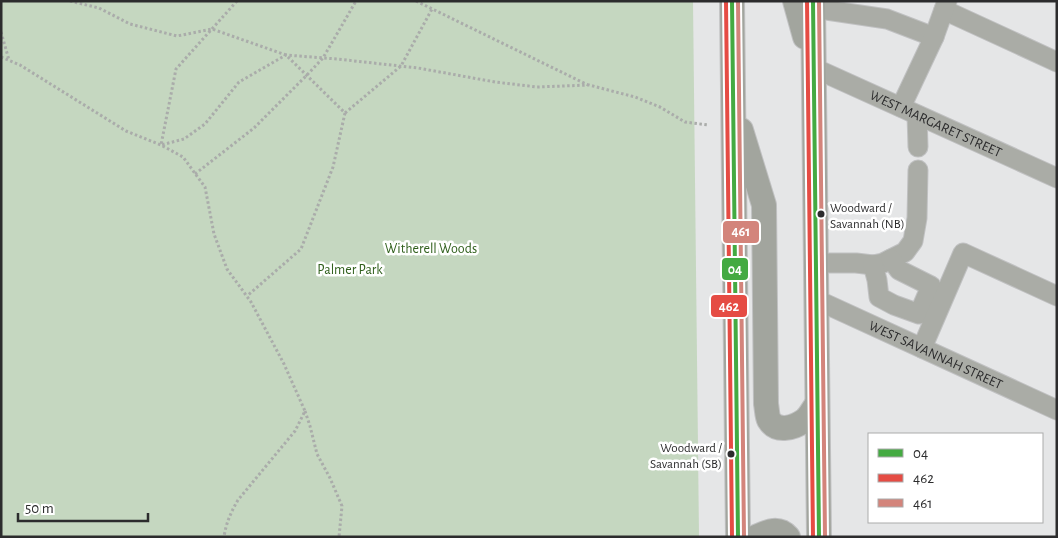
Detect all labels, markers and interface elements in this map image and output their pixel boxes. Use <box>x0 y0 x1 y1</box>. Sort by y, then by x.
street label: WEST MARGARET STREET <box>868 88 1004 160</box>
place label: Woodward / Savannah (NB) <box>830 202 905 231</box>
marker: Woodward / Savannah (NB) <box>816 209 826 219</box>
line badge: 461 <box>722 220 760 244</box>
text: 461 <box>732 225 750 239</box>
park label: Witherell Woods <box>385 242 477 256</box>
line badge: 04 <box>721 257 749 281</box>
park label: Palmer Park <box>317 263 383 277</box>
text: 04 <box>728 263 742 277</box>
line badge: 462 <box>710 294 748 318</box>
text: 462 <box>719 300 740 314</box>
street label: WEST SAVANNAH STREET <box>867 319 1005 392</box>
legend <box>868 433 1043 523</box>
place label: Woodward / Savannah (SB) <box>650 442 722 471</box>
text: 04 <box>913 446 928 461</box>
marker: Woodward / Savannah (SB) <box>726 449 736 459</box>
text: 462 <box>913 471 934 486</box>
scale bar <box>18 490 148 522</box>
text: 461 <box>913 496 932 511</box>
text: 50 m <box>25 501 54 516</box>

